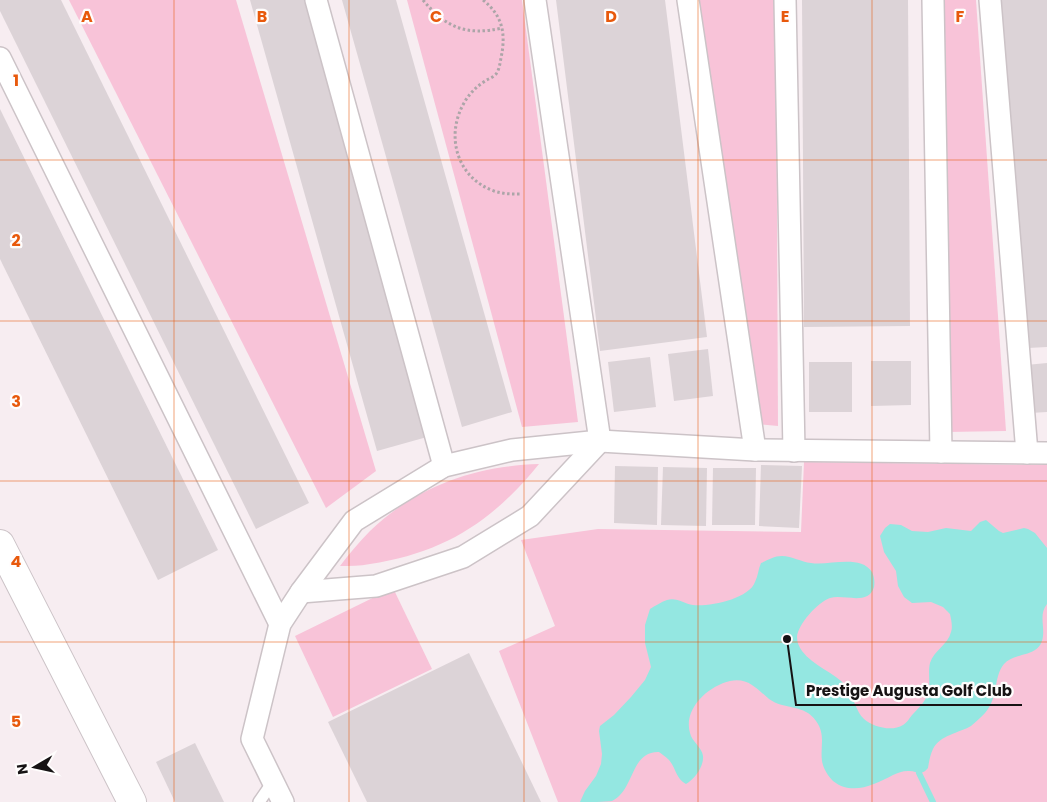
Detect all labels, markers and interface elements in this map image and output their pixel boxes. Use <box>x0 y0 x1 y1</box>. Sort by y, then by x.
text: A <box>81 5 93 28</box>
text: B <box>257 5 267 28</box>
text: C <box>430 5 442 28</box>
text: D <box>605 5 617 28</box>
text: E <box>781 5 789 28</box>
text: F <box>956 5 965 28</box>
text: 1 <box>13 69 19 92</box>
text: 2 <box>11 229 21 252</box>
text: 3 <box>11 390 21 413</box>
text: 4 <box>11 550 22 573</box>
callout: Prestige Augusta Golf Club <box>796 675 1022 705</box>
text: Prestige Augusta Golf Club <box>806 680 1012 701</box>
text: 5 <box>11 710 21 733</box>
north arrow <box>10 742 60 792</box>
text: N <box>11 762 33 776</box>

